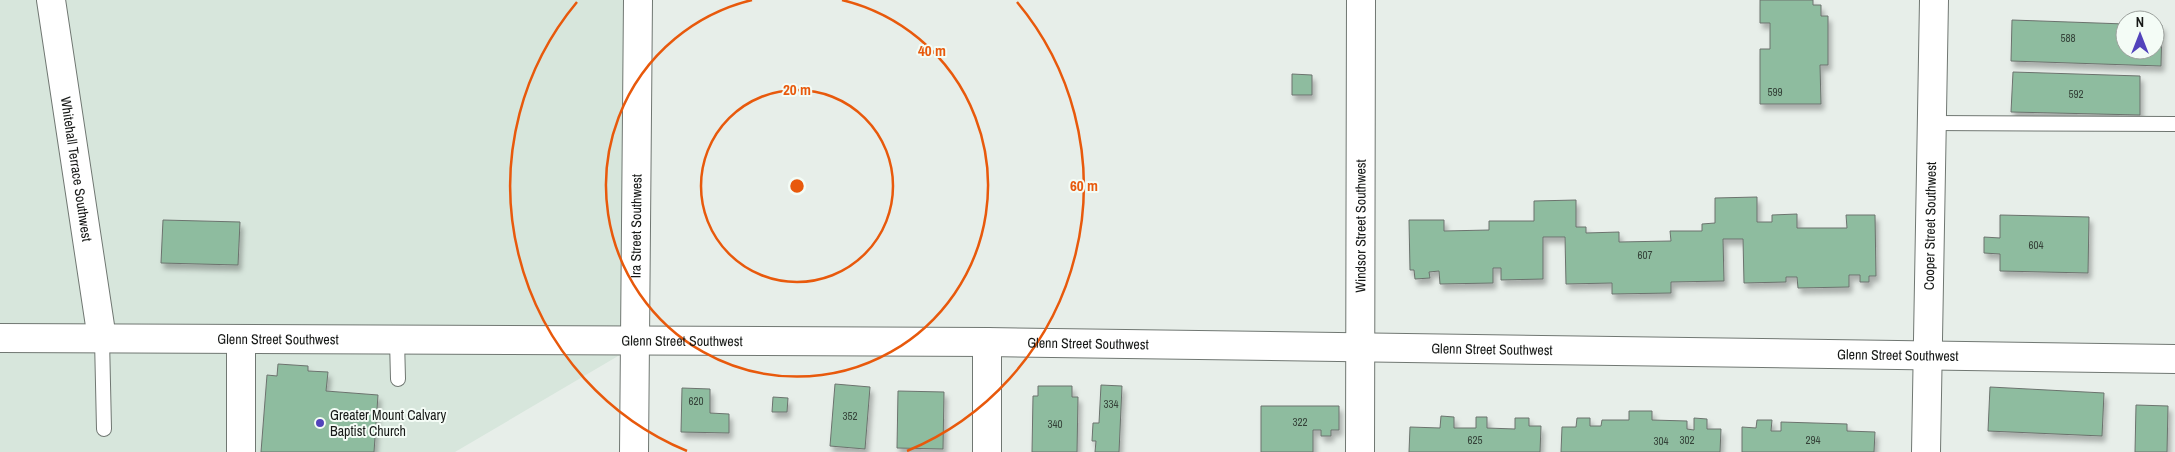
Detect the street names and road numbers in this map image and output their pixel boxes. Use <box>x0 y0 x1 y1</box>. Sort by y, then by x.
street label: Whitehall Terrace Southwest <box>57 95 96 243</box>
street label: Windsor Street Southwest <box>1351 159 1370 293</box>
street label: Cooper Street Southwest <box>1920 162 1940 290</box>
street label: Ira Street Southwest <box>627 174 645 278</box>
street label: Glenn Street Southwest <box>217 330 339 348</box>
street label: Glenn Street Southwest <box>621 332 743 350</box>
street label: Glenn Street Southwest <box>1027 334 1149 353</box>
street label: Glenn Street Southwest <box>1431 339 1553 359</box>
street label: Glenn Street Southwest <box>1837 345 1959 365</box>

